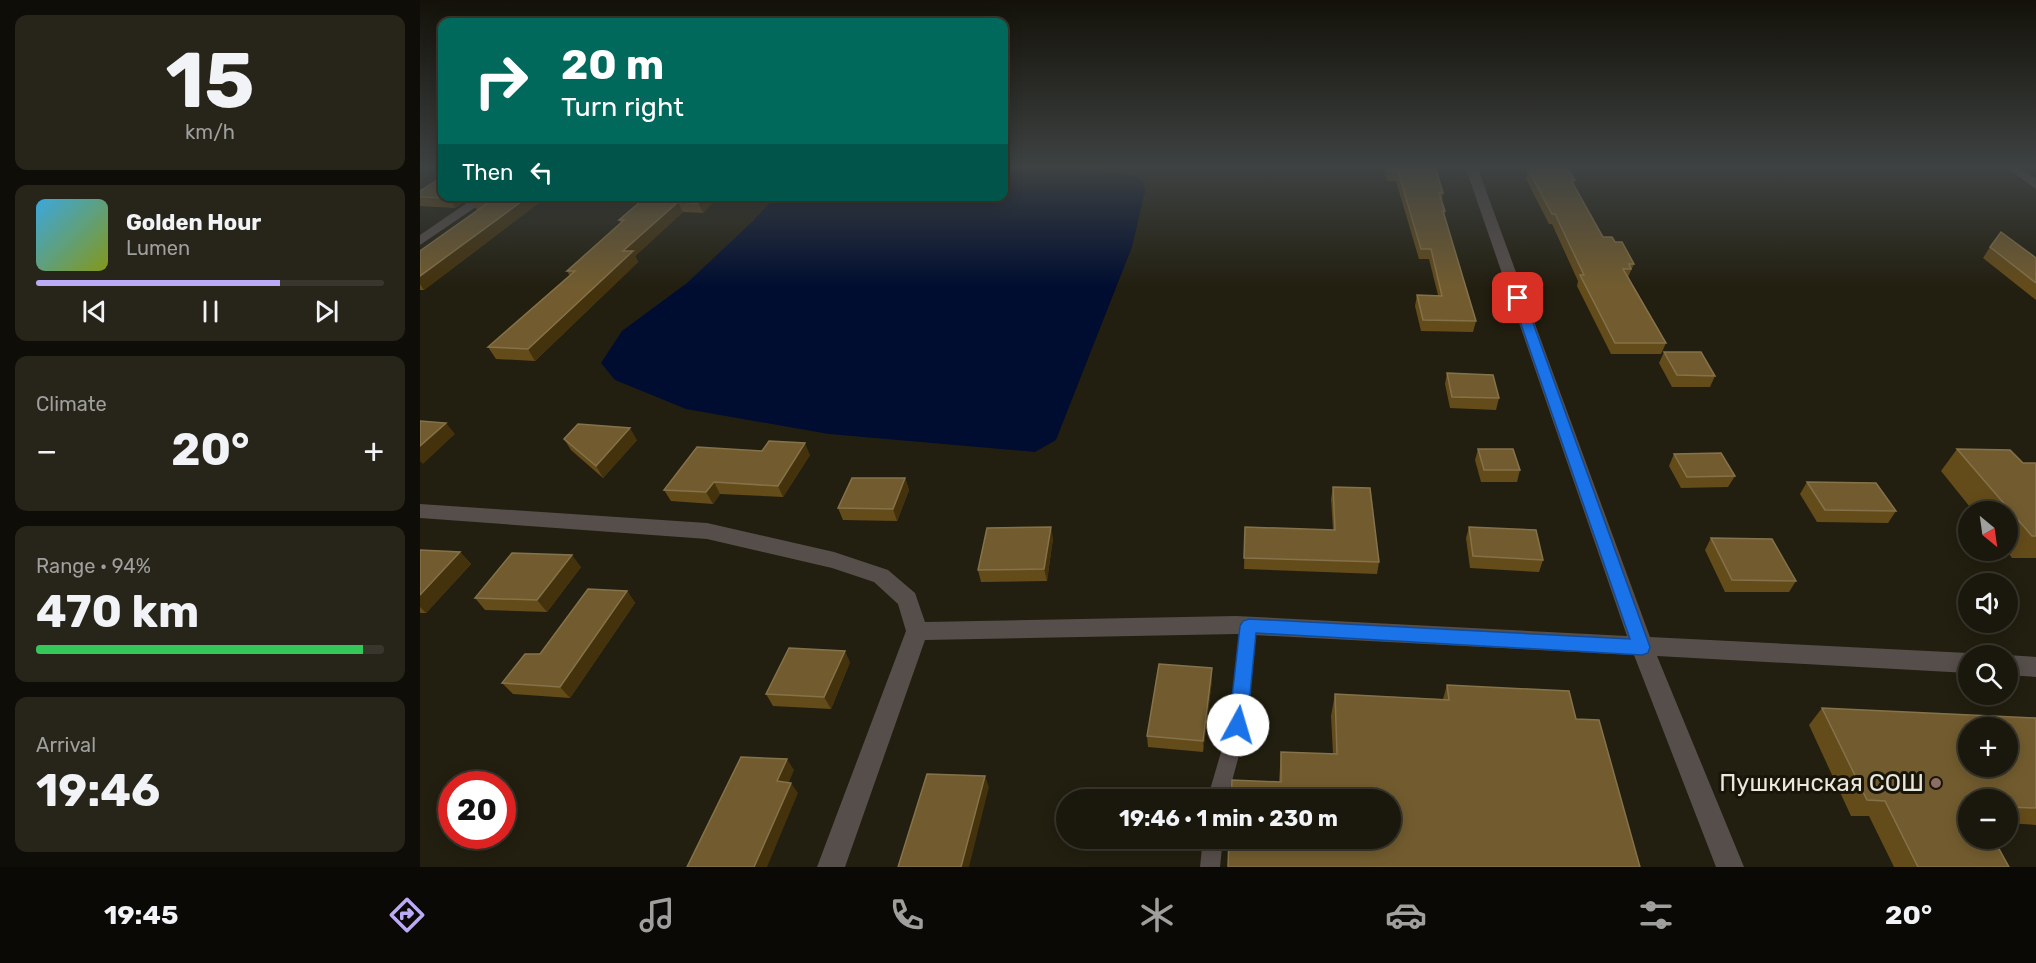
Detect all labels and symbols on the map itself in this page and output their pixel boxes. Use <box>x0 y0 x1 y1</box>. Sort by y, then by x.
pin <box>1492 272 1543 323</box>
north arrow <box>1958 501 2018 561</box>
position arrow <box>1206 693 1270 757</box>
place label: Пушкинская СОШ <box>1719 769 1924 797</box>
speed limit sign: 20 <box>438 771 516 849</box>
marker: Пушкинская СОШ <box>1929 776 1943 790</box>

